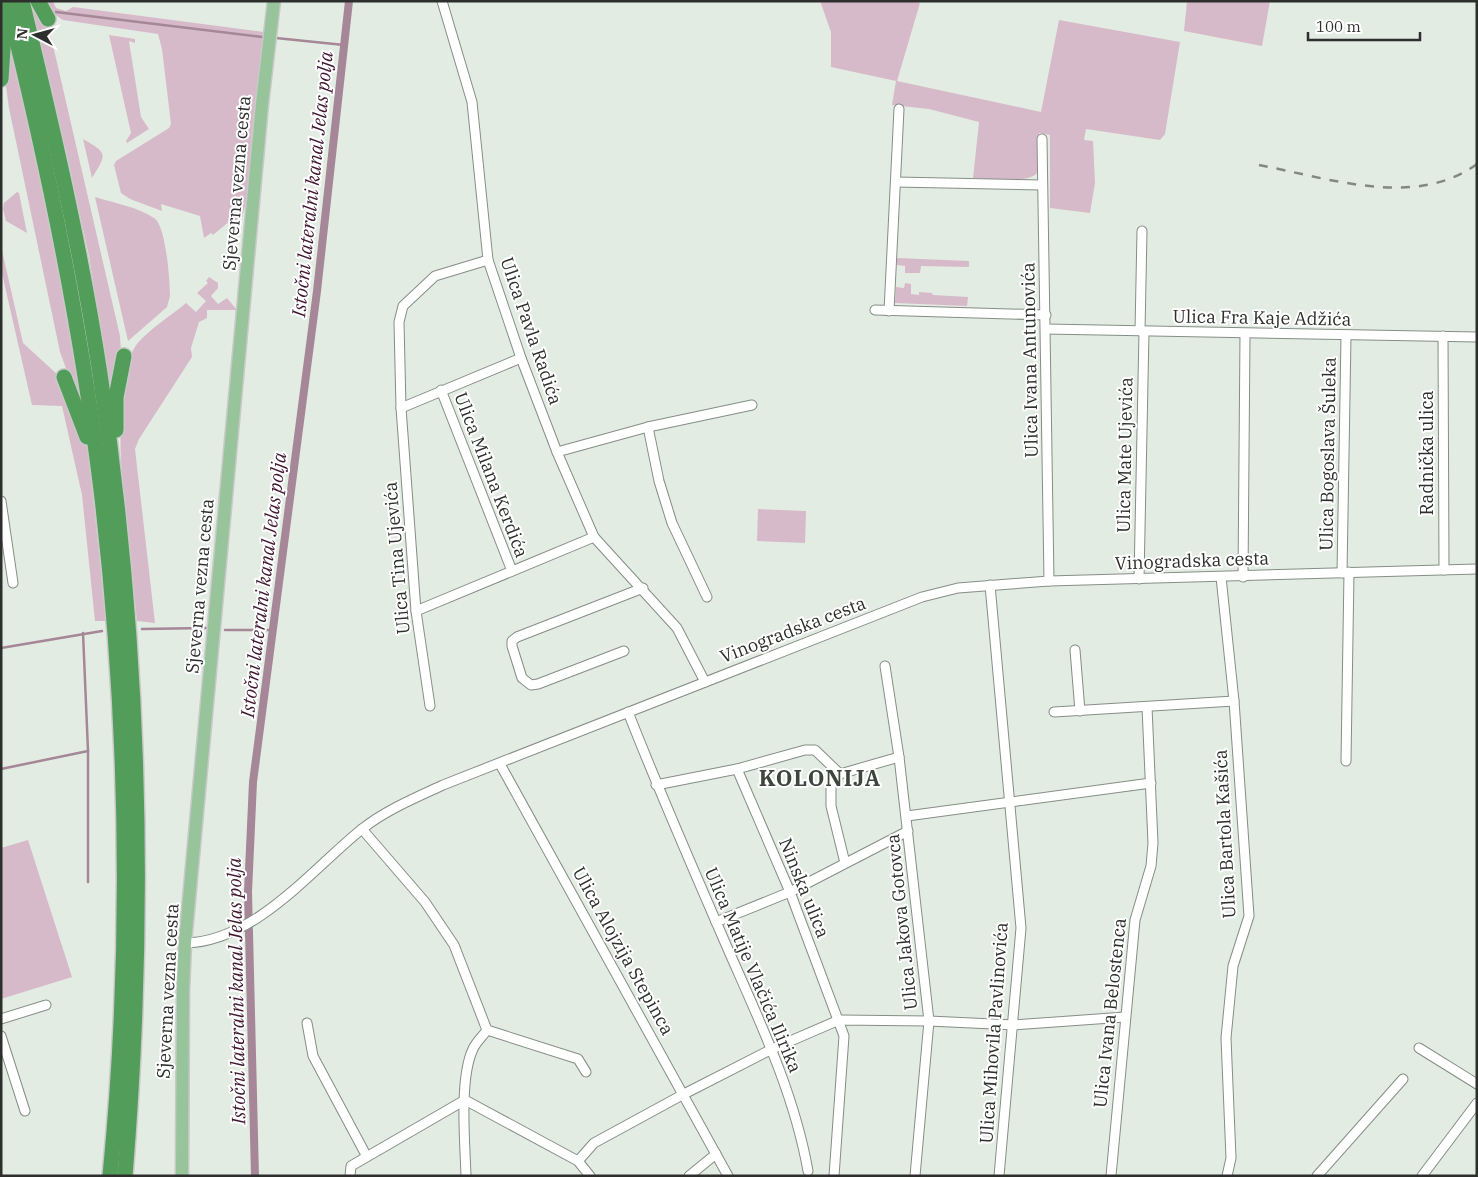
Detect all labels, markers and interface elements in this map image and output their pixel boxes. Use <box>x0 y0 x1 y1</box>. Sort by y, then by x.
north arrow <box>10 10 60 60</box>
scale bar <box>1308 10 1420 42</box>
text: 100 m <box>1316 17 1361 36</box>
text: N <box>13 27 32 40</box>
water label: Istočni lateralni kanal Jelas polja <box>286 49 338 319</box>
street label: Sjeverna vezna cesta <box>217 94 256 271</box>
street label: Ulica Pavla Radića <box>495 254 568 408</box>
street label: Ulica Ivana Antunovića <box>1016 262 1043 458</box>
street label: Ulica Fra Kaje Adžića <box>1172 304 1352 331</box>
street label: Ulica Bogoslava Šuleka <box>1313 357 1341 551</box>
street label: Ulica Mate Ujevića <box>1112 377 1137 533</box>
street label: Ulica Milana Kerdića <box>449 389 534 561</box>
street label: Radnička ulica <box>1415 390 1438 516</box>
water label: Istočni lateralni kanal Jelas polja <box>235 450 291 720</box>
street label: Ulica Tina Ujevića <box>378 481 415 635</box>
street label: Sjeverna vezna cesta <box>180 497 219 674</box>
street label: Vinogradska cesta <box>1114 546 1270 575</box>
street label: Vinogradska cesta <box>717 591 869 668</box>
street label: Ulica Bartola Kašića <box>1209 749 1240 919</box>
district label: KOLONIJA <box>759 763 881 792</box>
street label: Ulica Jakova Gotovca <box>881 833 922 1011</box>
street label: Ninska ulica <box>774 834 835 941</box>
water label: Istočni lateralni kanal Jelas polja <box>222 857 250 1126</box>
street label: Ulica Alojzija Stepinca <box>568 863 679 1039</box>
street label: Ulica Matije Vlačića Ilirika <box>700 864 807 1076</box>
street label: Sjeverna vezna cesta <box>151 903 184 1079</box>
street label: Ulica Ivana Belostenca <box>1088 917 1131 1109</box>
street label: Ulica Mihovila Pavlinovića <box>974 921 1013 1144</box>

